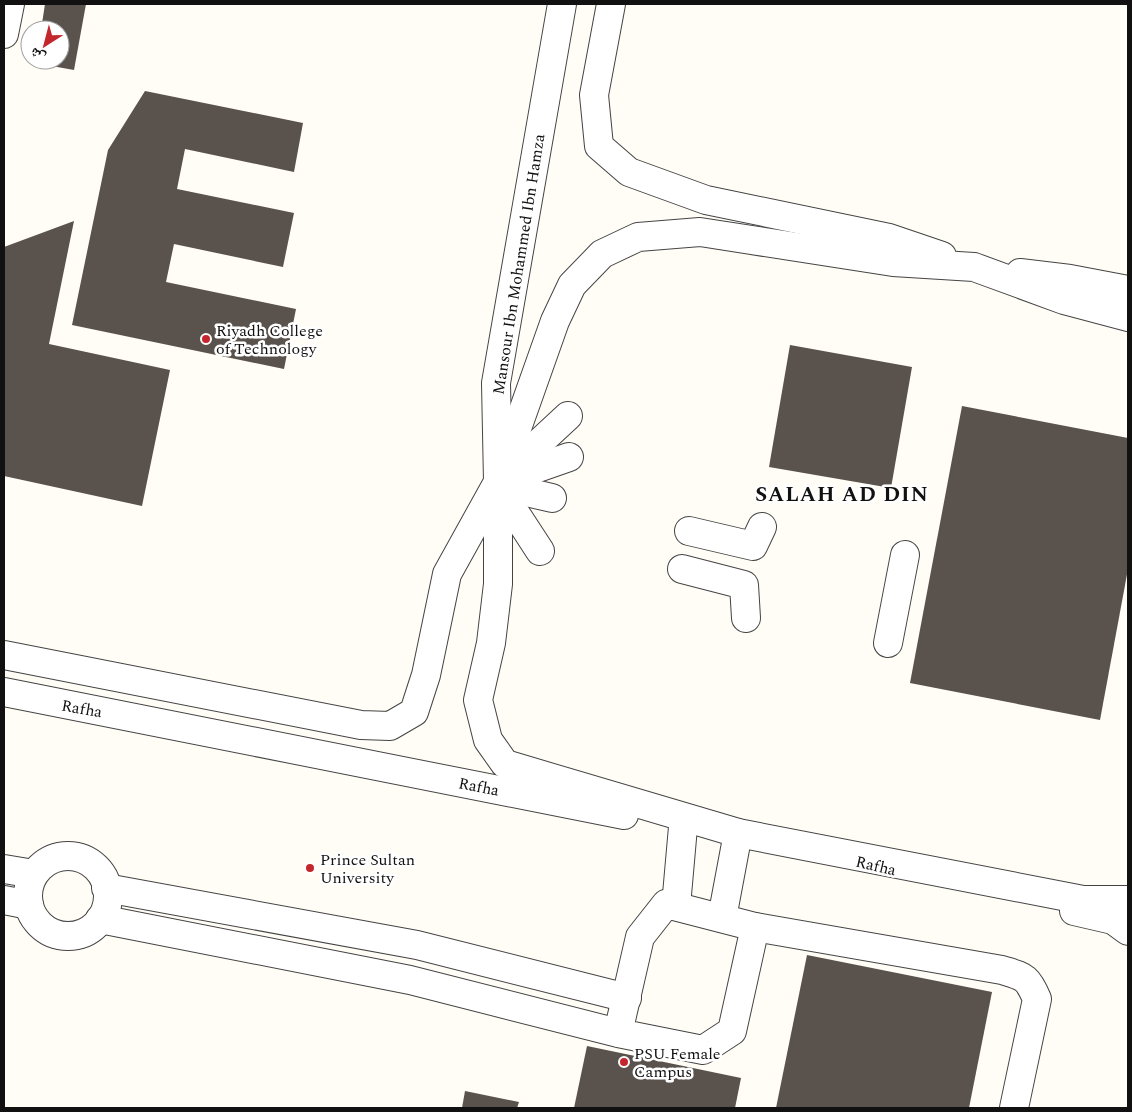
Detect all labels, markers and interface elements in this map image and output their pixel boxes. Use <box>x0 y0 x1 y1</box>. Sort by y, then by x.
north arrow <box>20 20 70 70</box>
text: ش <box>25 42 50 68</box>
street label: Mansour Ibn Mohammed Ibn Hamza <box>487 132 551 396</box>
place label: Riyadh College of Technology <box>216 319 323 361</box>
marker: Riyadh College of Technology <box>200 333 212 345</box>
district label: SALAH AD DIN <box>755 479 929 511</box>
street label: Rafha <box>60 694 104 724</box>
street label: Rafha <box>456 771 501 803</box>
place label: Prince Sultan University <box>320 848 415 890</box>
street label: Rafha <box>853 850 899 882</box>
marker: Prince Sultan University <box>304 862 316 874</box>
place label: PSU Female Campus <box>634 1042 721 1084</box>
marker: PSU Female Campus <box>618 1056 630 1068</box>

